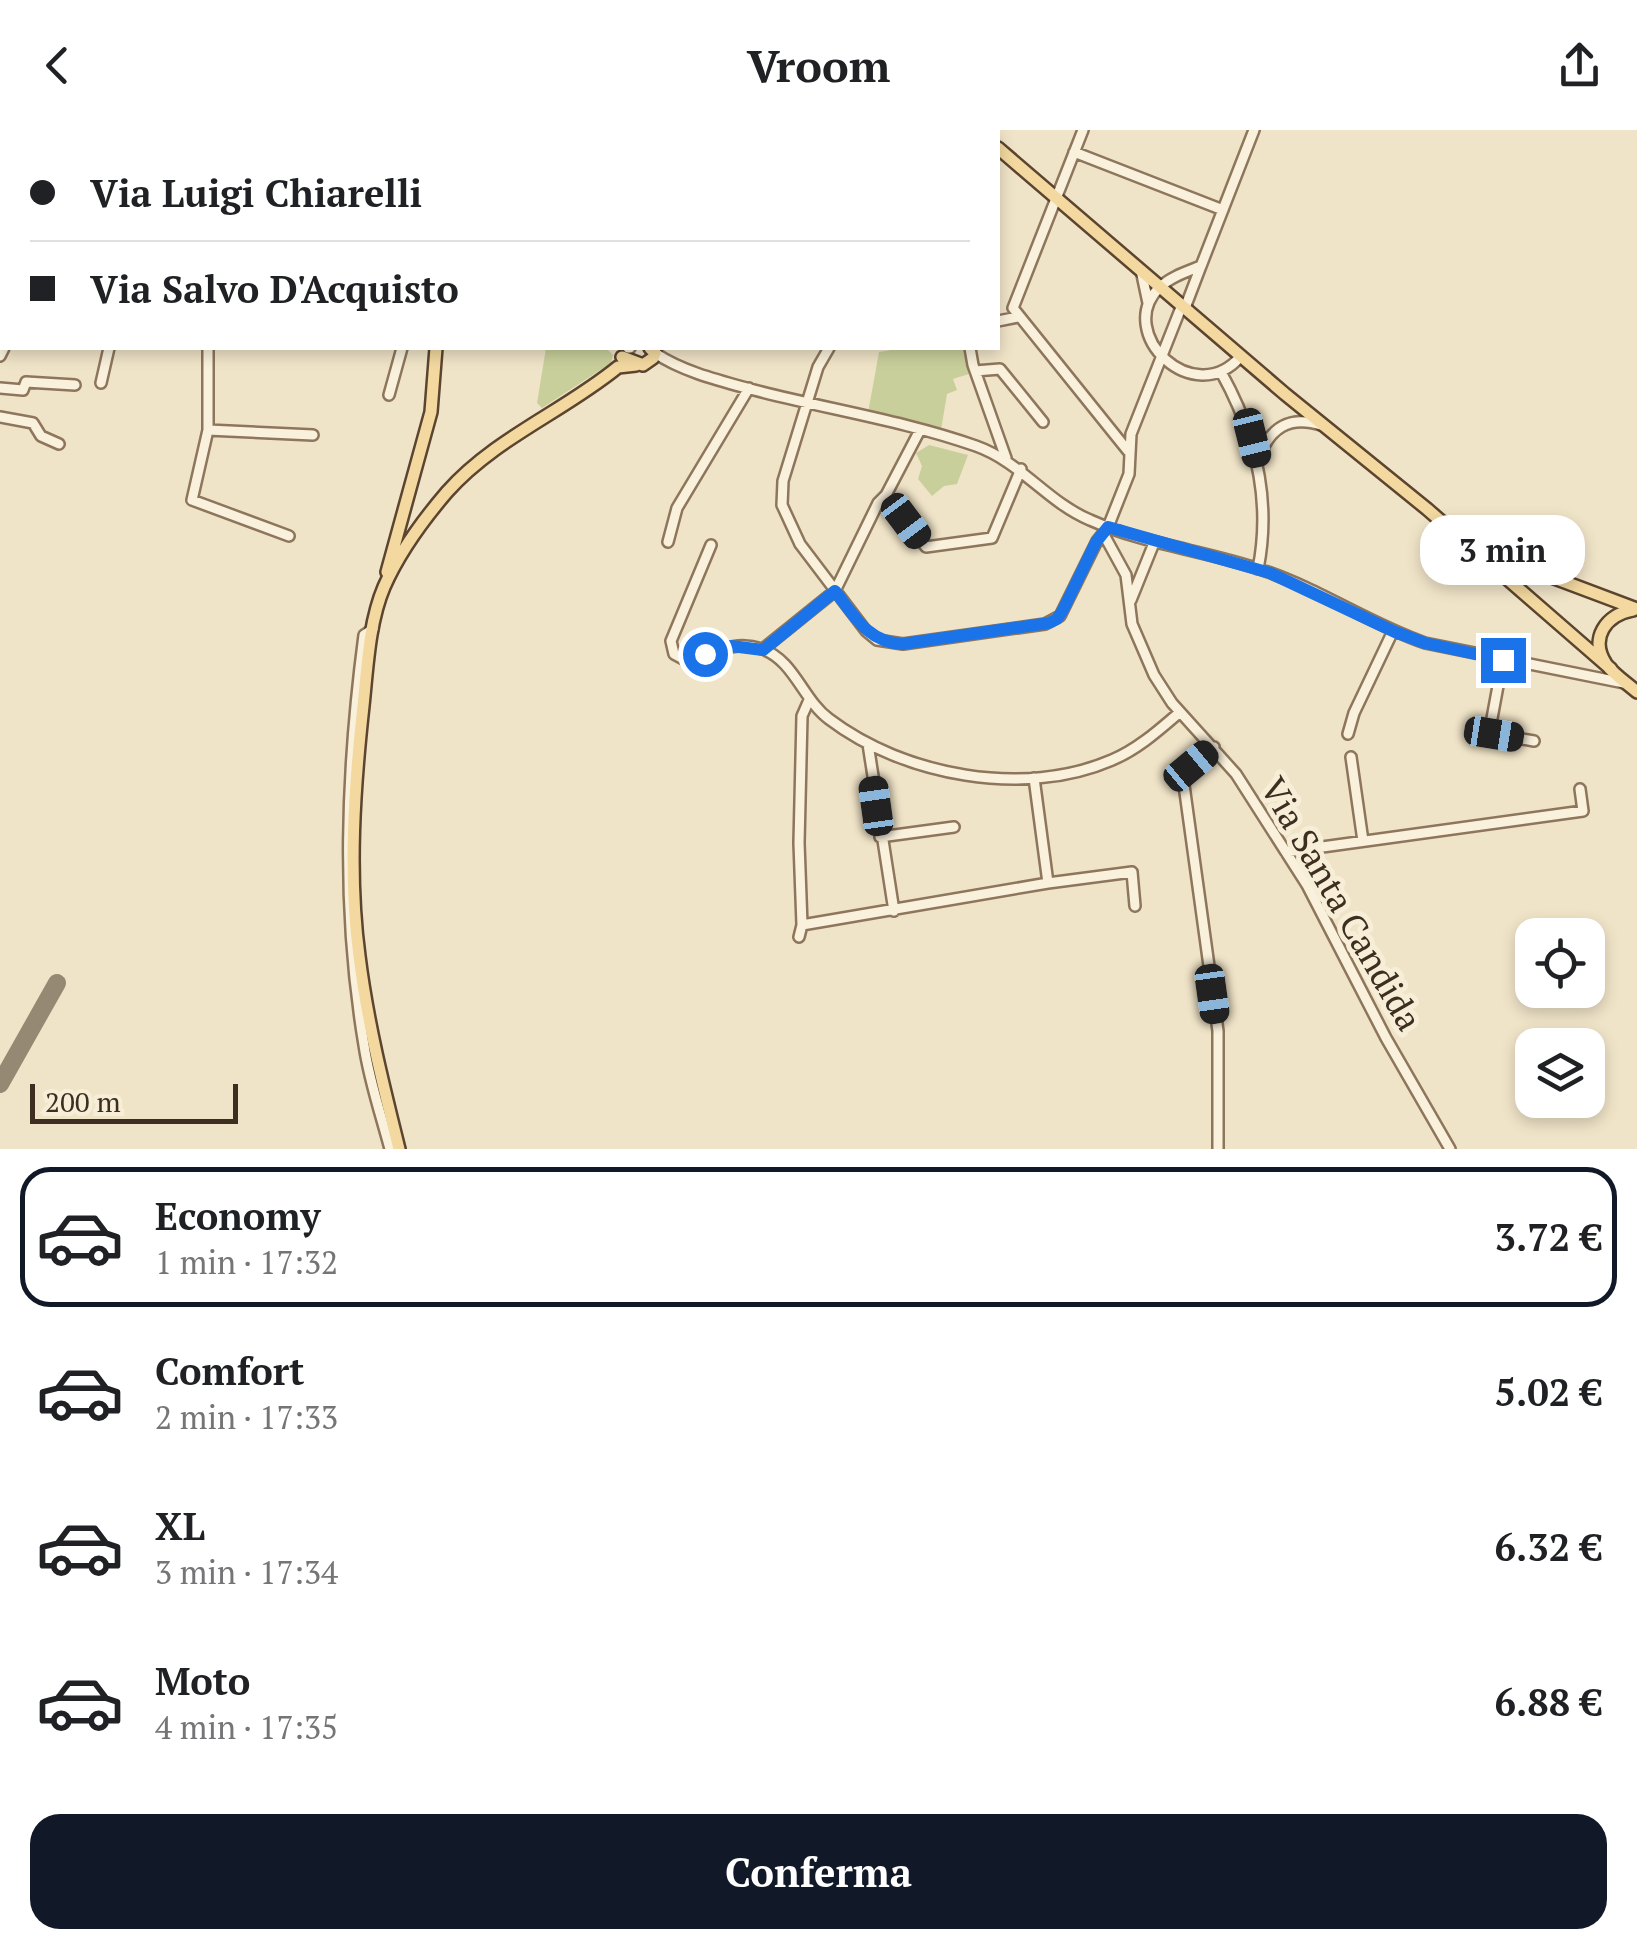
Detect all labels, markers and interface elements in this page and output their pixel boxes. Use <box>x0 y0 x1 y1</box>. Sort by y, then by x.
text: Vroom <box>747 35 890 95</box>
icon: back <box>30 38 85 93</box>
icon: share <box>1552 38 1607 93</box>
text: Via Luigi Chiarelli <box>90 168 422 218</box>
text: Via Salvo D'Acquisto <box>90 264 459 314</box>
car <box>1230 405 1274 471</box>
car <box>876 488 936 554</box>
callout: 3 min <box>1420 515 1586 585</box>
text: 3 min <box>1459 529 1546 571</box>
route start <box>683 632 728 677</box>
route end <box>1481 638 1526 683</box>
car <box>1462 714 1526 754</box>
car <box>1158 735 1224 797</box>
street label: Via Santa Candida <box>1251 769 1433 1038</box>
car <box>857 774 895 838</box>
map controls <box>1515 918 1605 1118</box>
button: locate <box>1515 918 1605 1008</box>
car <box>1193 962 1231 1026</box>
button: layers <box>1515 1028 1605 1118</box>
scale bar <box>30 1079 238 1124</box>
text: 200 m <box>45 1083 121 1120</box>
text: Economy <box>155 1191 321 1241</box>
icon: car <box>35 1192 125 1282</box>
text: 3.72 € <box>1495 1212 1602 1262</box>
text: 1 min · 17:32 <box>155 1241 338 1283</box>
text: Comfort <box>155 1346 304 1396</box>
icon: car <box>35 1347 125 1437</box>
text: 5.02 € <box>1495 1367 1602 1417</box>
text: 2 min · 17:33 <box>155 1396 338 1438</box>
text: XL <box>155 1501 205 1551</box>
icon: car <box>35 1502 125 1592</box>
text: 6.32 € <box>1495 1522 1602 1572</box>
text: 3 min · 17:34 <box>155 1551 338 1593</box>
text: Moto <box>155 1656 250 1706</box>
icon: car <box>35 1657 125 1747</box>
text: 6.88 € <box>1495 1677 1602 1727</box>
text: 4 min · 17:35 <box>155 1706 338 1748</box>
button: Conferma <box>30 1814 1607 1929</box>

